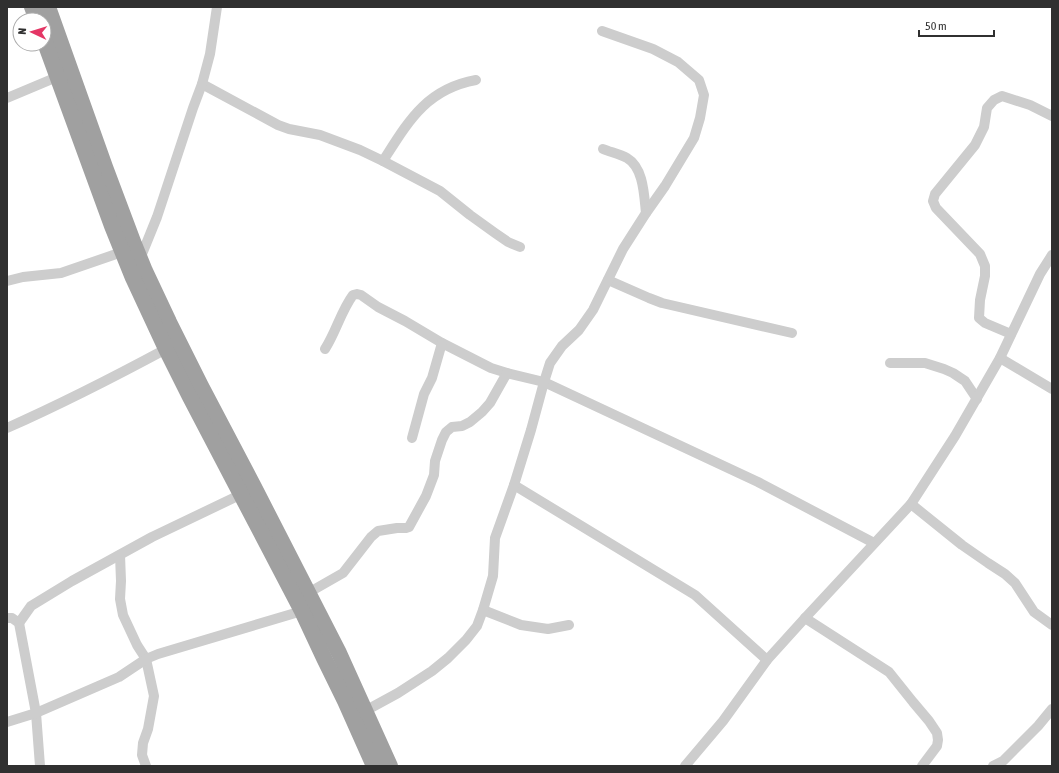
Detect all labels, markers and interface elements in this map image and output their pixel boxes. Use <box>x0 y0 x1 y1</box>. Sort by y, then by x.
north arrow <box>12 12 52 52</box>
scale bar <box>919 12 994 38</box>
text: 50 m <box>925 19 947 33</box>
text: N <box>16 28 28 35</box>

